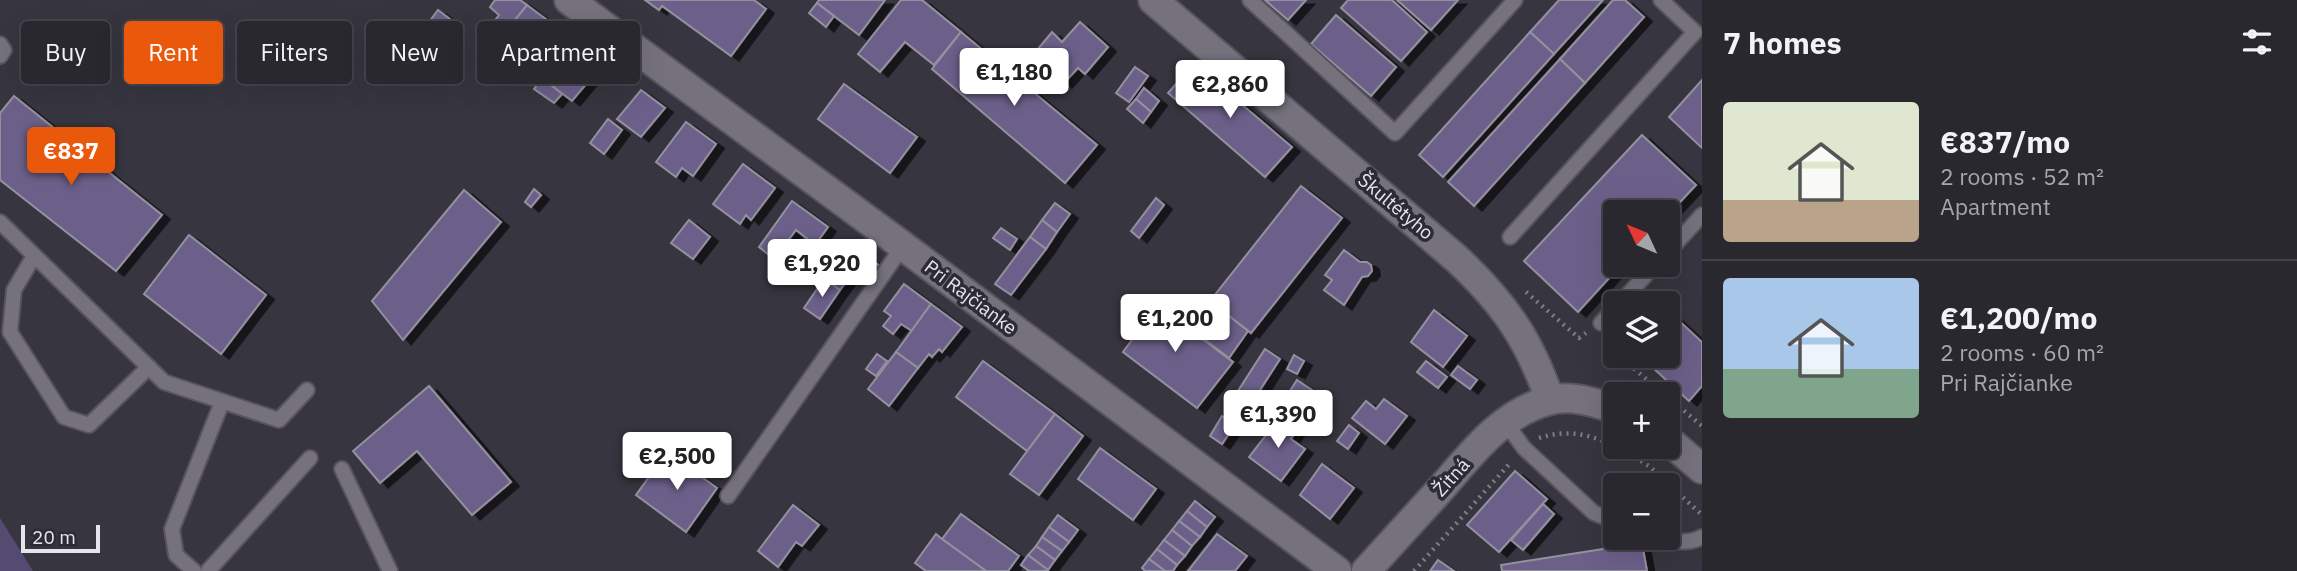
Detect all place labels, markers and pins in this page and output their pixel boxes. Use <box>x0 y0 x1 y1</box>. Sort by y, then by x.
pin: €1,180 <box>957 48 1071 108</box>
pin: €2,860 <box>1173 60 1287 120</box>
pin: €837 <box>30 128 112 187</box>
pin: €1,920 <box>765 240 879 299</box>
pin: €1,200 <box>1118 294 1232 354</box>
pin: €1,390 <box>1221 391 1335 450</box>
pin: €2,500 <box>620 433 734 492</box>

